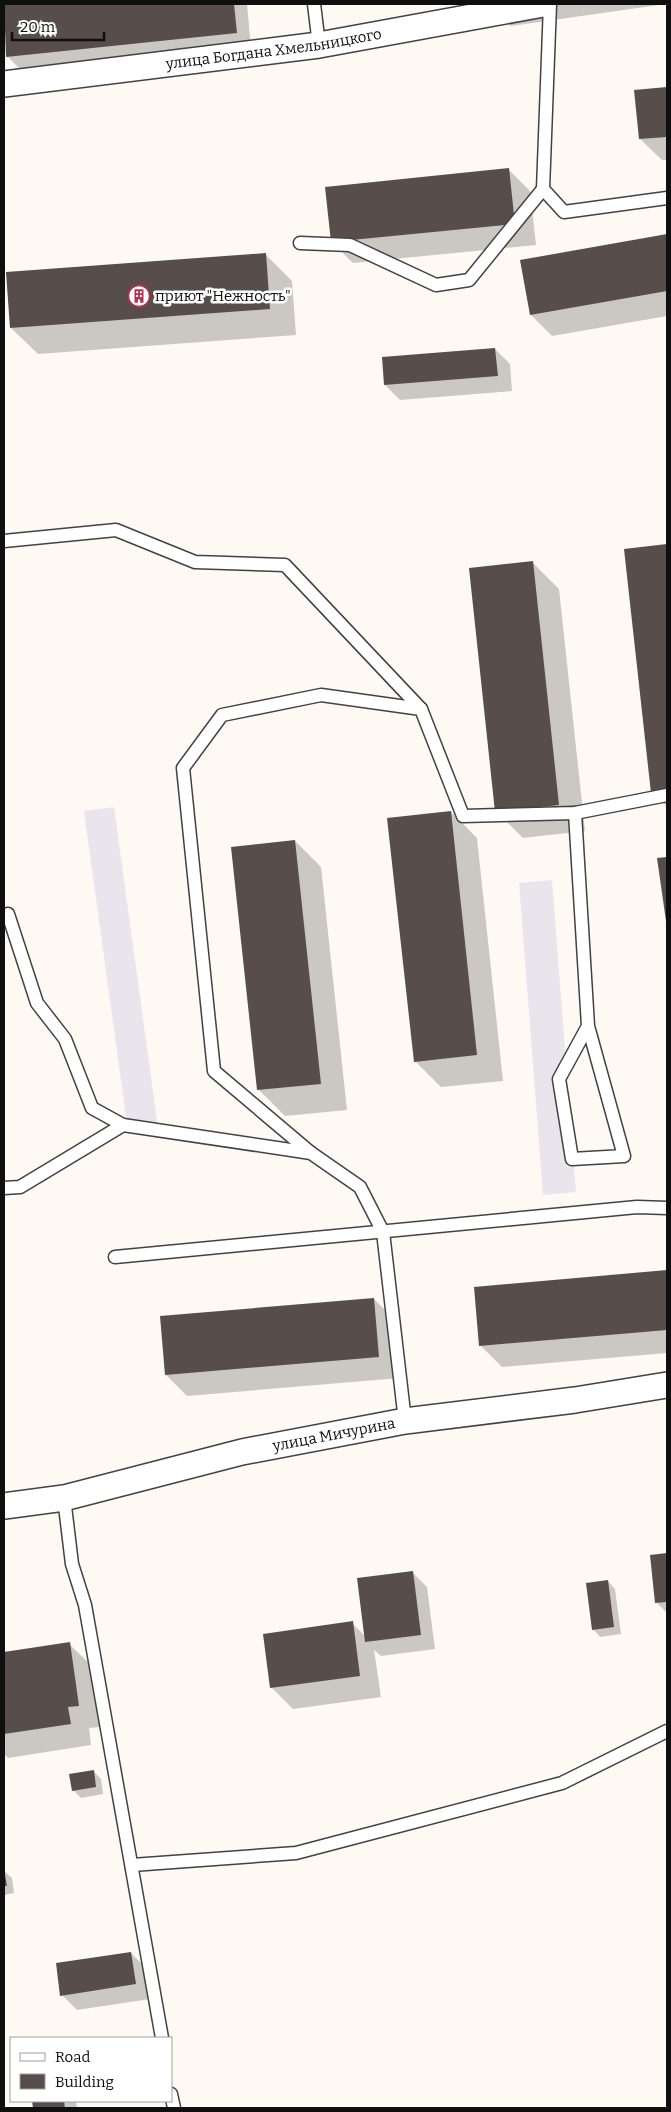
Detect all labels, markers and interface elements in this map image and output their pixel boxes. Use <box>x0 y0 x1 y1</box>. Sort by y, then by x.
scale bar <box>12 10 105 42</box>
text: 20 m <box>20 18 56 36</box>
street label: улица Богдана Хмельницкого <box>164 25 383 73</box>
building icon: приют "Нежность" <box>127 284 151 308</box>
place label: приют "Нежность" <box>155 287 291 305</box>
street label: улица Мичурина <box>270 1414 397 1455</box>
legend <box>10 2037 172 2102</box>
text: Road <box>55 2048 90 2066</box>
text: Building <box>55 2073 114 2091</box>

